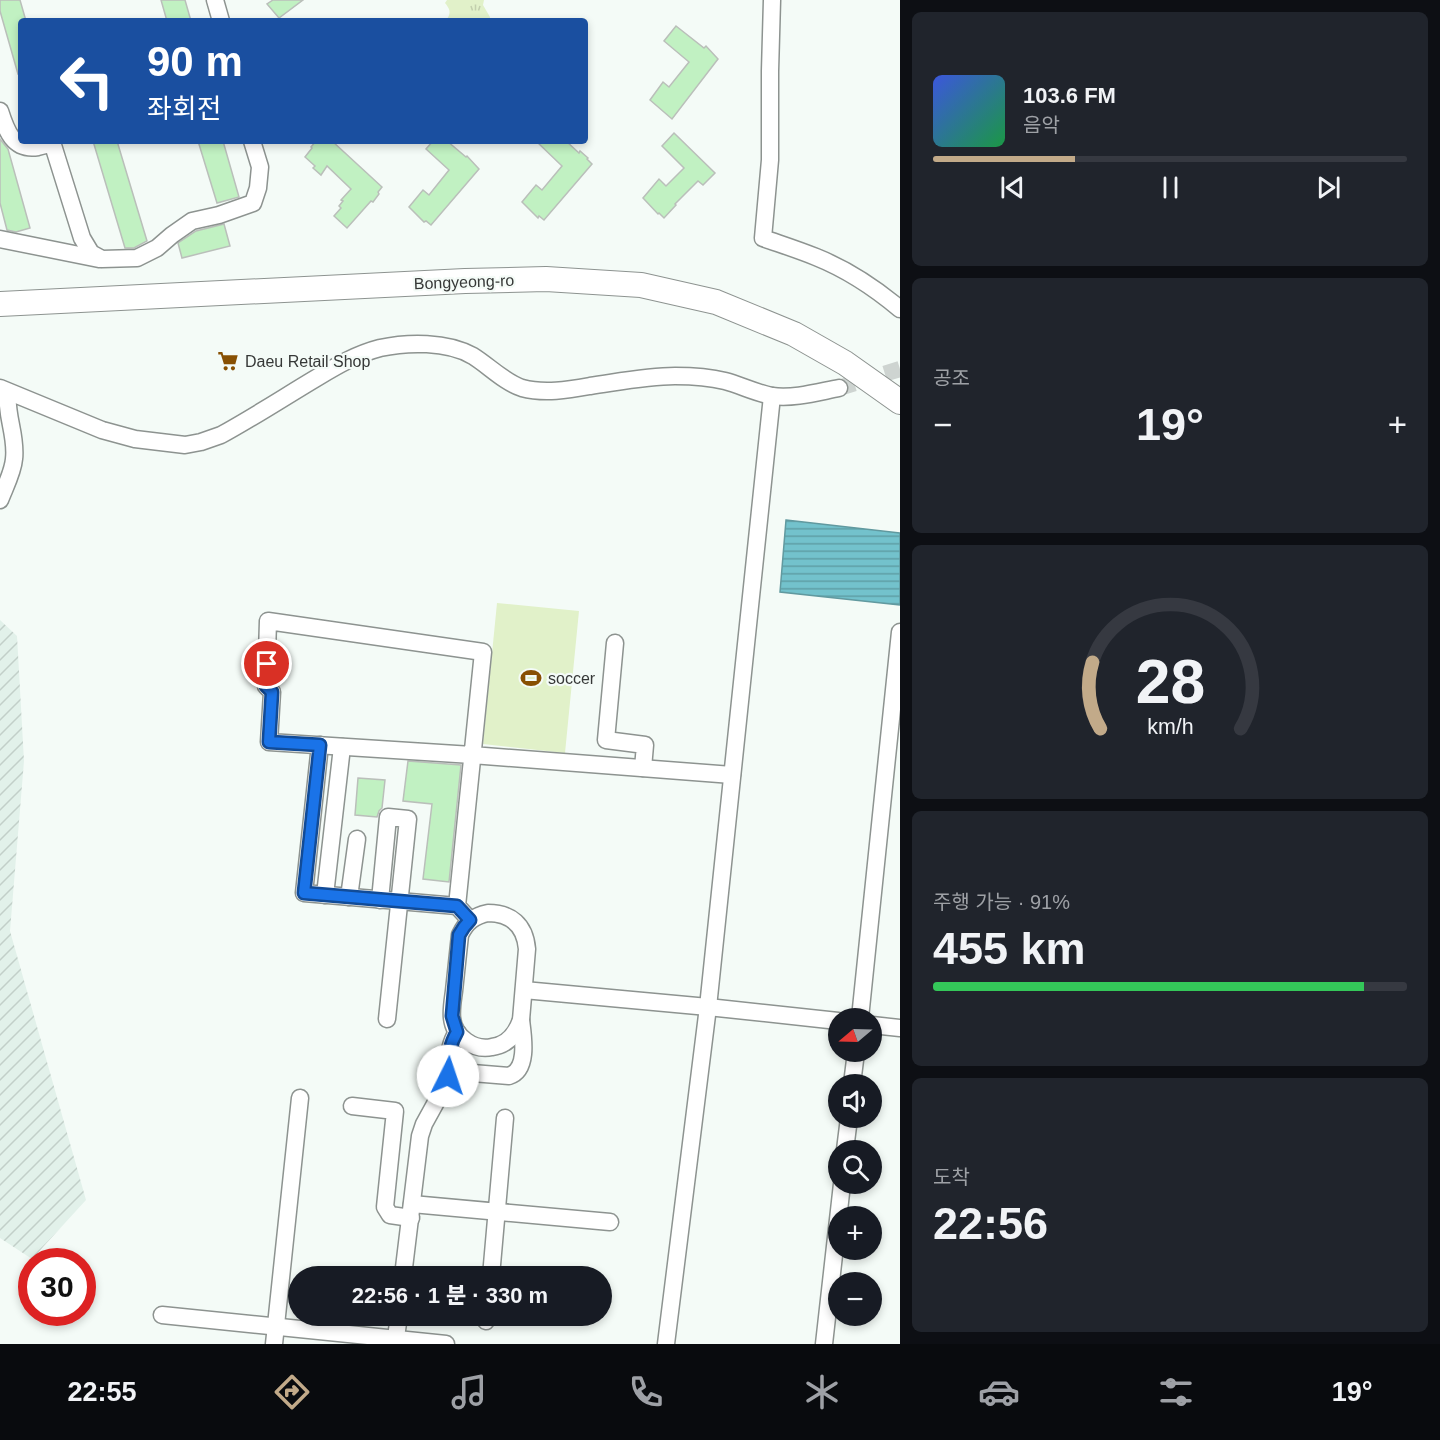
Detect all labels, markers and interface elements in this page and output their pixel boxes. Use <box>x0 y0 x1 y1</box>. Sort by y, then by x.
text: 90 m <box>147 38 243 85</box>
icon: left <box>48 42 126 120</box>
text: 103.6 FM <box>1023 83 1116 108</box>
text: 좌회전 <box>147 94 222 124</box>
text: 음악 <box>1023 114 1060 136</box>
icon: previous <box>996 171 1029 204</box>
icon: pause <box>1154 171 1187 204</box>
icon: next <box>1312 171 1345 204</box>
street label: Bongyeong-ro <box>413 272 515 292</box>
supermarket icon: Daeu Retail Shop <box>216 349 240 373</box>
place label: Daeu Retail Shop <box>245 353 371 370</box>
text: 공조 <box>933 367 970 389</box>
text: 19° <box>1136 399 1204 450</box>
text: − <box>933 406 952 443</box>
text: + <box>1388 406 1407 443</box>
pin <box>241 638 292 689</box>
icon: arrive <box>250 647 283 680</box>
text: 28 <box>1135 647 1205 716</box>
sports icon: soccer <box>519 666 543 690</box>
place label: soccer <box>548 670 596 687</box>
text: km/h <box>1147 715 1193 739</box>
text: 주행 가능 · 91% <box>933 891 1070 913</box>
text: 455 km <box>933 923 1086 974</box>
north arrow <box>828 1008 882 1062</box>
map controls <box>828 1008 882 1326</box>
position arrow <box>416 1044 480 1108</box>
button: sound <box>828 1074 882 1128</box>
button: search <box>828 1140 882 1194</box>
text: 도착 <box>933 1166 970 1188</box>
text: 22:56 <box>933 1198 1048 1249</box>
button: + <box>828 1206 882 1260</box>
speed limit sign: 30 <box>18 1248 96 1326</box>
button: − <box>828 1272 882 1326</box>
text: 22:56 · 1 분 · 330 m <box>352 1283 548 1308</box>
icon: directions <box>271 1371 313 1413</box>
icon: music <box>448 1371 490 1413</box>
icon: phone <box>625 1371 667 1413</box>
icon: climate <box>801 1371 843 1413</box>
icon: car <box>978 1371 1020 1413</box>
icon: filters <box>1155 1371 1197 1413</box>
text: 22:55 <box>67 1377 136 1407</box>
text: 19° <box>1332 1377 1373 1407</box>

